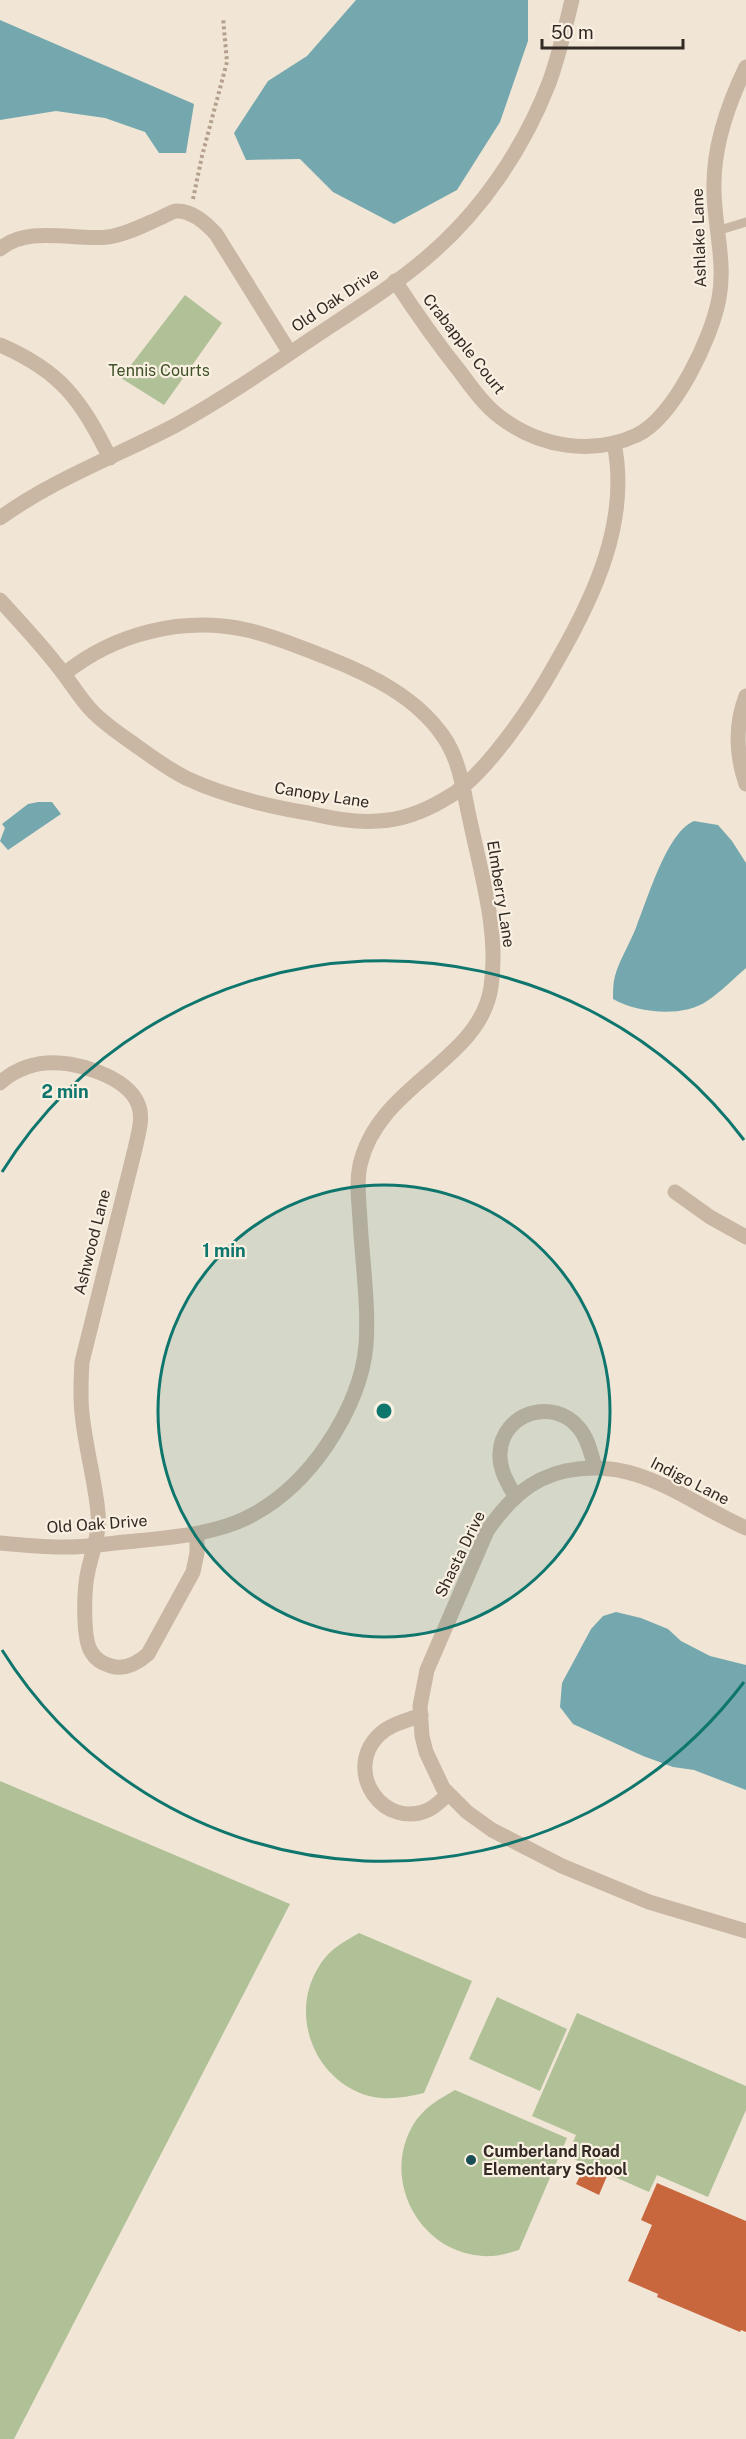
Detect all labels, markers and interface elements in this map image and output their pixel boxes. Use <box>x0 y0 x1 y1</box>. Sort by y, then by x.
scale bar <box>542 12 683 50</box>
text: 50 m <box>551 22 594 43</box>
street label: Ashlake Lane <box>688 188 710 288</box>
street label: Old Oak Drive <box>288 264 382 336</box>
street label: Crabapple Court <box>419 290 509 398</box>
park label: Tennis Courts <box>108 361 210 380</box>
street label: Canopy Lane <box>273 778 371 812</box>
street label: Elmberry Lane <box>483 839 519 949</box>
text: 2 min <box>41 1081 89 1102</box>
street label: Ashwood Lane <box>70 1187 114 1297</box>
text: 1 min <box>202 1240 246 1261</box>
centre of rings <box>374 1401 394 1421</box>
street label: Indigo Lane <box>647 1453 733 1509</box>
street label: Shasta Drive <box>431 1508 489 1600</box>
street label: Old Oak Drive <box>46 1511 148 1537</box>
place label: Cumberland Road Elementary School <box>483 2142 628 2179</box>
marker: Cumberland Road Elementary School <box>464 2153 478 2167</box>

